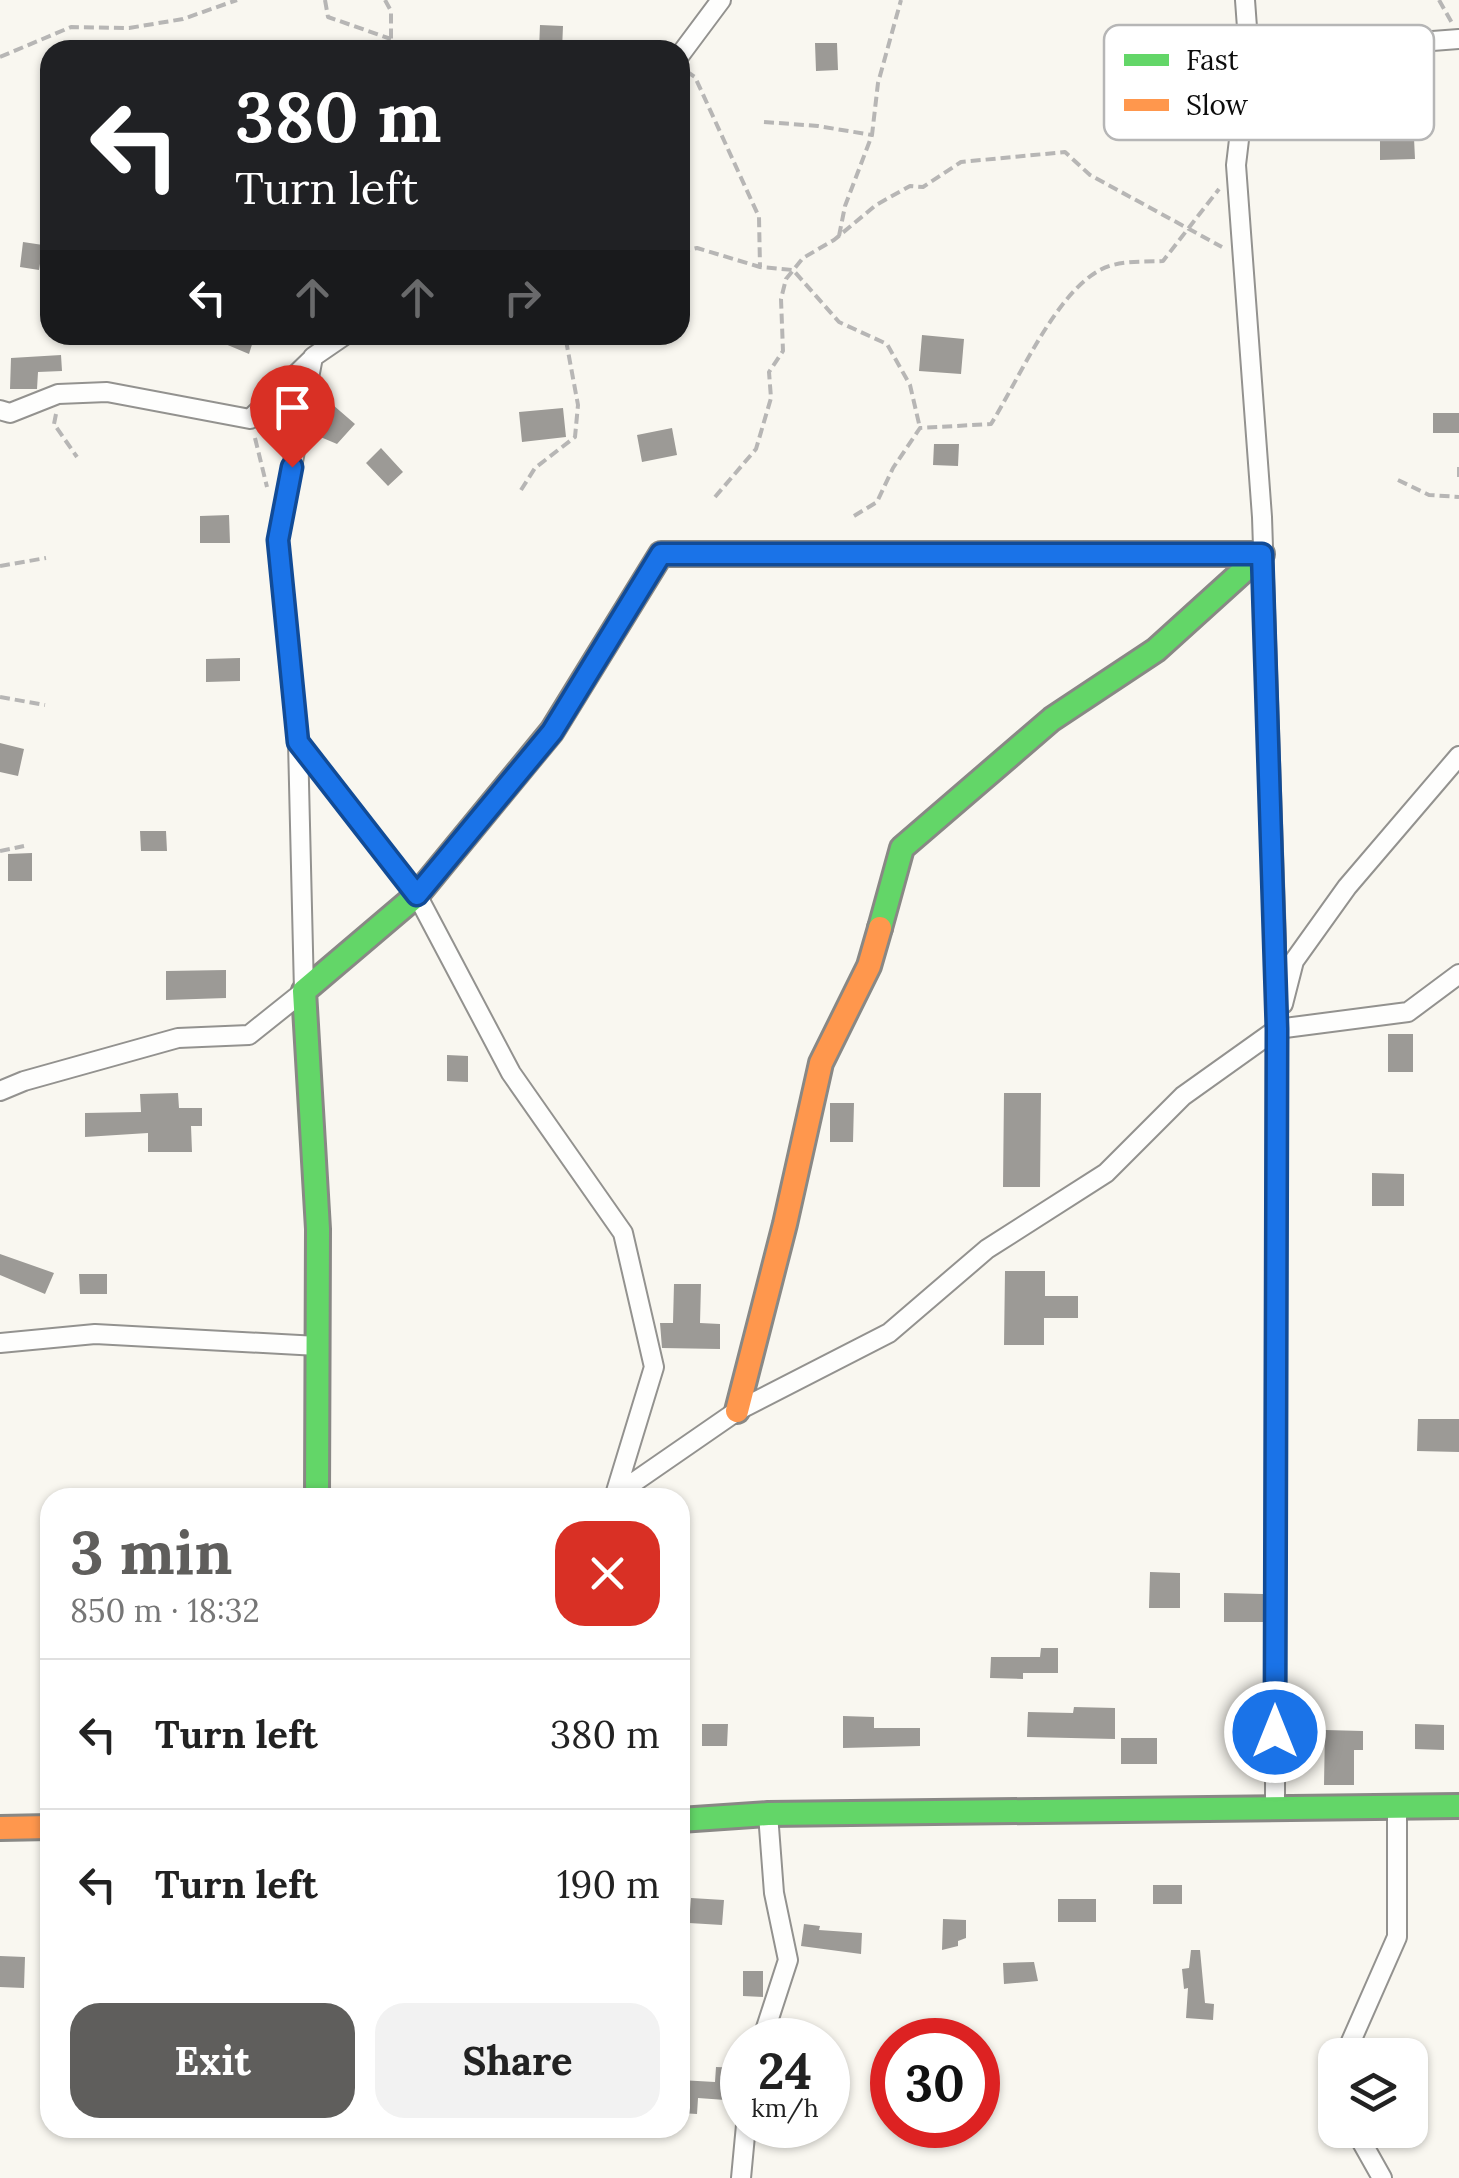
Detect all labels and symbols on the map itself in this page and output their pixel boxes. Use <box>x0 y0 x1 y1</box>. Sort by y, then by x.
legend <box>1104 25 1434 140</box>
text: Fast <box>1186 42 1239 78</box>
text: Slow <box>1186 87 1249 123</box>
pin <box>250 365 335 468</box>
position arrow <box>1223 1680 1327 1784</box>
speed limit sign: 30 <box>870 2018 1000 2148</box>

